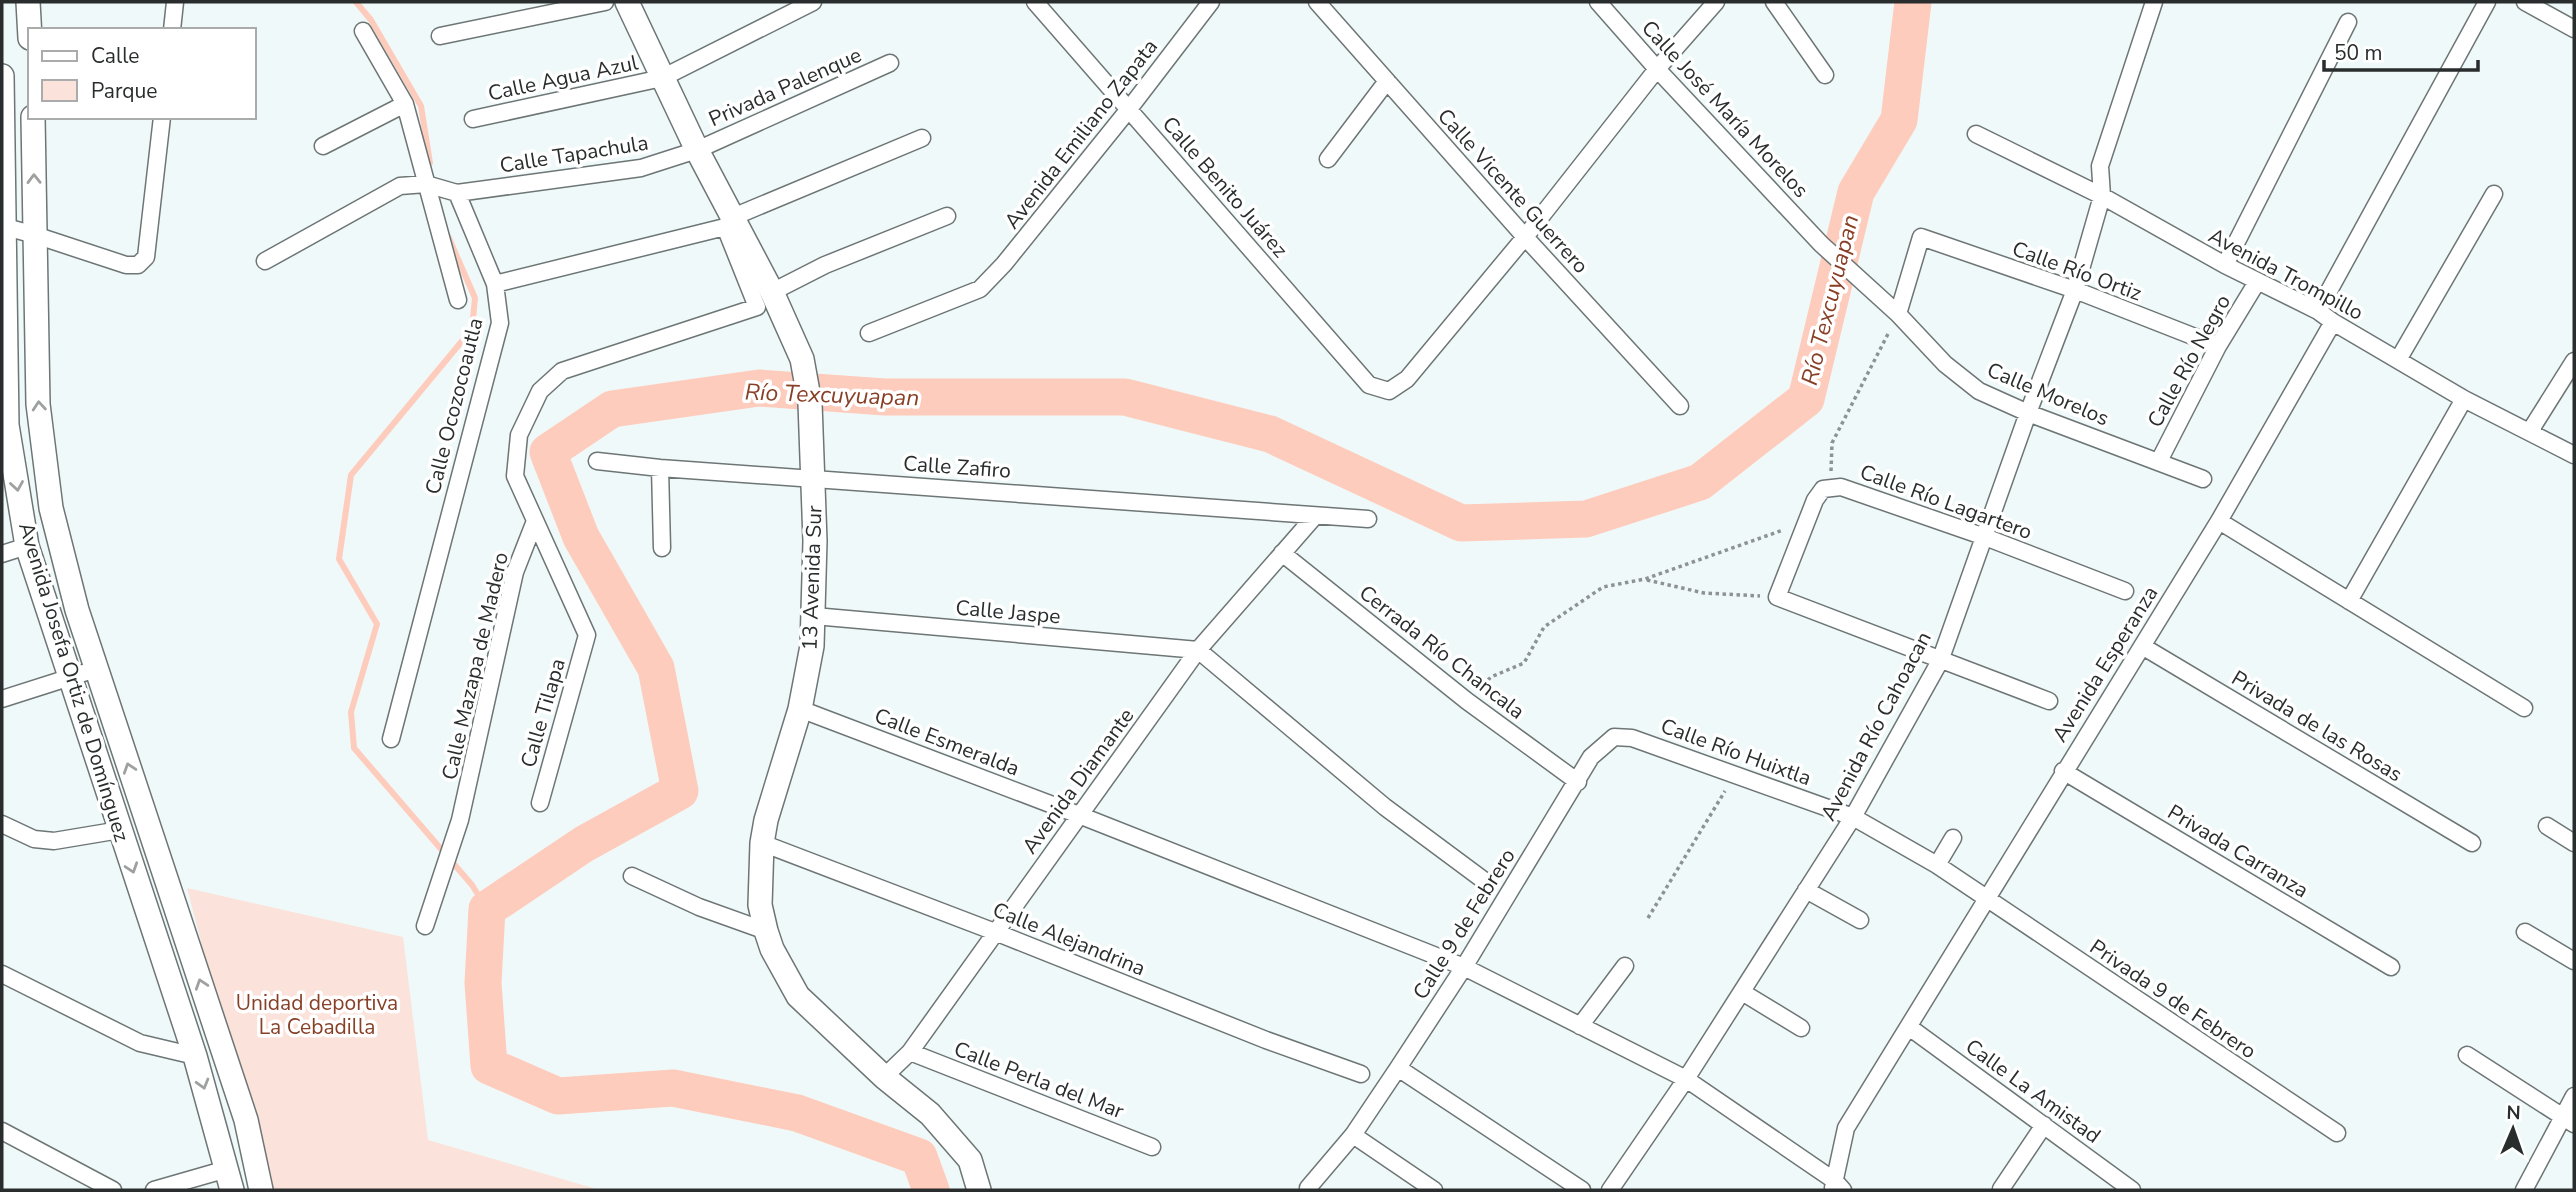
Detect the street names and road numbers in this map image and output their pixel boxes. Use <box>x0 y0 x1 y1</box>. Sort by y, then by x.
street label: Calle José María Morelos <box>1635 14 1815 204</box>
street label: Avenida Emiliano Zapata <box>998 33 1164 235</box>
street label: Privada Palenque <box>704 41 866 133</box>
street label: Calle Agua Azul <box>485 48 641 108</box>
street label: Calle Vicente Guerrero <box>1431 103 1595 279</box>
street label: Calle Benito Juárez <box>1156 111 1294 264</box>
street label: Calle Tapachula <box>498 128 650 180</box>
street label: Avenida Trompillo <box>2204 221 2368 327</box>
street label: Calle Río Ortiz <box>2008 235 2146 307</box>
street label: Calle Río Negro <box>2141 290 2237 432</box>
street label: Calle Ocozocoautla <box>419 315 489 497</box>
street label: Calle Morelos <box>1983 356 2113 432</box>
street label: Calle Zafiro <box>902 449 1012 485</box>
street label: Calle Río Lagartero <box>1856 458 2036 546</box>
street label: 13 Avenida Sur <box>795 505 829 651</box>
street label: Avenida Josefa Ortiz de Domínguez <box>12 519 136 845</box>
street label: Calle Mazapa de Madero <box>435 549 515 783</box>
street label: Cerrada Río Chancala <box>1354 579 1530 725</box>
street label: Avenida Esperanza <box>2046 581 2164 747</box>
street label: Calle Jaspe <box>954 593 1062 631</box>
street label: Avenida Río Cahoacan <box>1814 626 1938 826</box>
street label: Calle Tilapa <box>514 655 572 771</box>
street label: Privada de las Rosas <box>2226 664 2408 788</box>
street label: Calle Esmeralda <box>870 701 1024 783</box>
street label: Avenida Diamante <box>1016 703 1140 859</box>
street label: Calle Río Huixtla <box>1657 712 1815 792</box>
street label: Privada Carranza <box>2162 798 2314 904</box>
street label: Calle 9 de Febrero <box>1406 843 1522 1005</box>
street label: Calle Alejandrina <box>989 896 1149 982</box>
street label: Privada 9 de Febrero <box>2084 933 2262 1065</box>
street label: Calle La Amistad <box>1960 1032 2106 1150</box>
street label: Calle Perla del Mar <box>950 1035 1128 1125</box>

